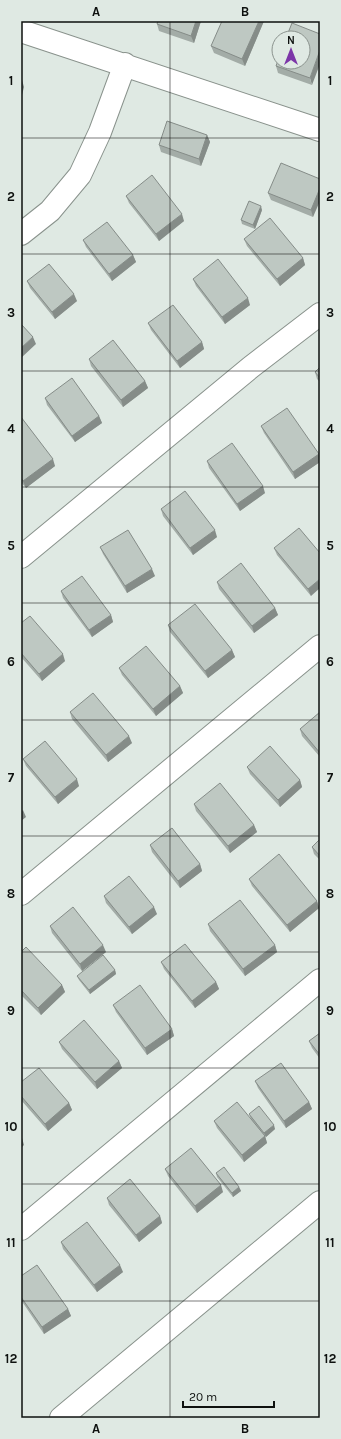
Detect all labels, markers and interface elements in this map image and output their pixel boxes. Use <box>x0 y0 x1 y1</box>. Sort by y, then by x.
text: A <box>92 4 100 19</box>
text: B <box>241 4 249 19</box>
north arrow <box>271 30 311 70</box>
text: N <box>287 34 295 47</box>
text: 1 <box>9 73 13 88</box>
text: 1 <box>328 73 332 88</box>
text: 2 <box>7 189 15 204</box>
text: 2 <box>326 189 334 204</box>
text: 3 <box>7 305 15 320</box>
text: 3 <box>326 305 334 320</box>
text: 4 <box>7 421 15 436</box>
text: 4 <box>326 421 334 436</box>
text: 5 <box>7 538 15 553</box>
text: 5 <box>326 538 334 553</box>
text: 6 <box>7 654 15 669</box>
text: 6 <box>326 654 334 669</box>
text: 7 <box>8 770 15 785</box>
text: 7 <box>327 770 334 785</box>
text: 8 <box>7 886 15 901</box>
text: 8 <box>326 886 334 901</box>
text: 9 <box>7 1003 15 1018</box>
text: 9 <box>326 1003 334 1018</box>
text: 10 <box>5 1119 17 1134</box>
text: 10 <box>324 1119 336 1134</box>
text: 11 <box>6 1235 16 1250</box>
text: 11 <box>325 1235 335 1250</box>
text: 12 <box>5 1351 17 1366</box>
text: 12 <box>324 1351 336 1366</box>
scale bar <box>183 1383 274 1409</box>
text: 20 m <box>189 1390 217 1404</box>
text: A <box>92 1421 100 1436</box>
text: B <box>241 1421 249 1436</box>

